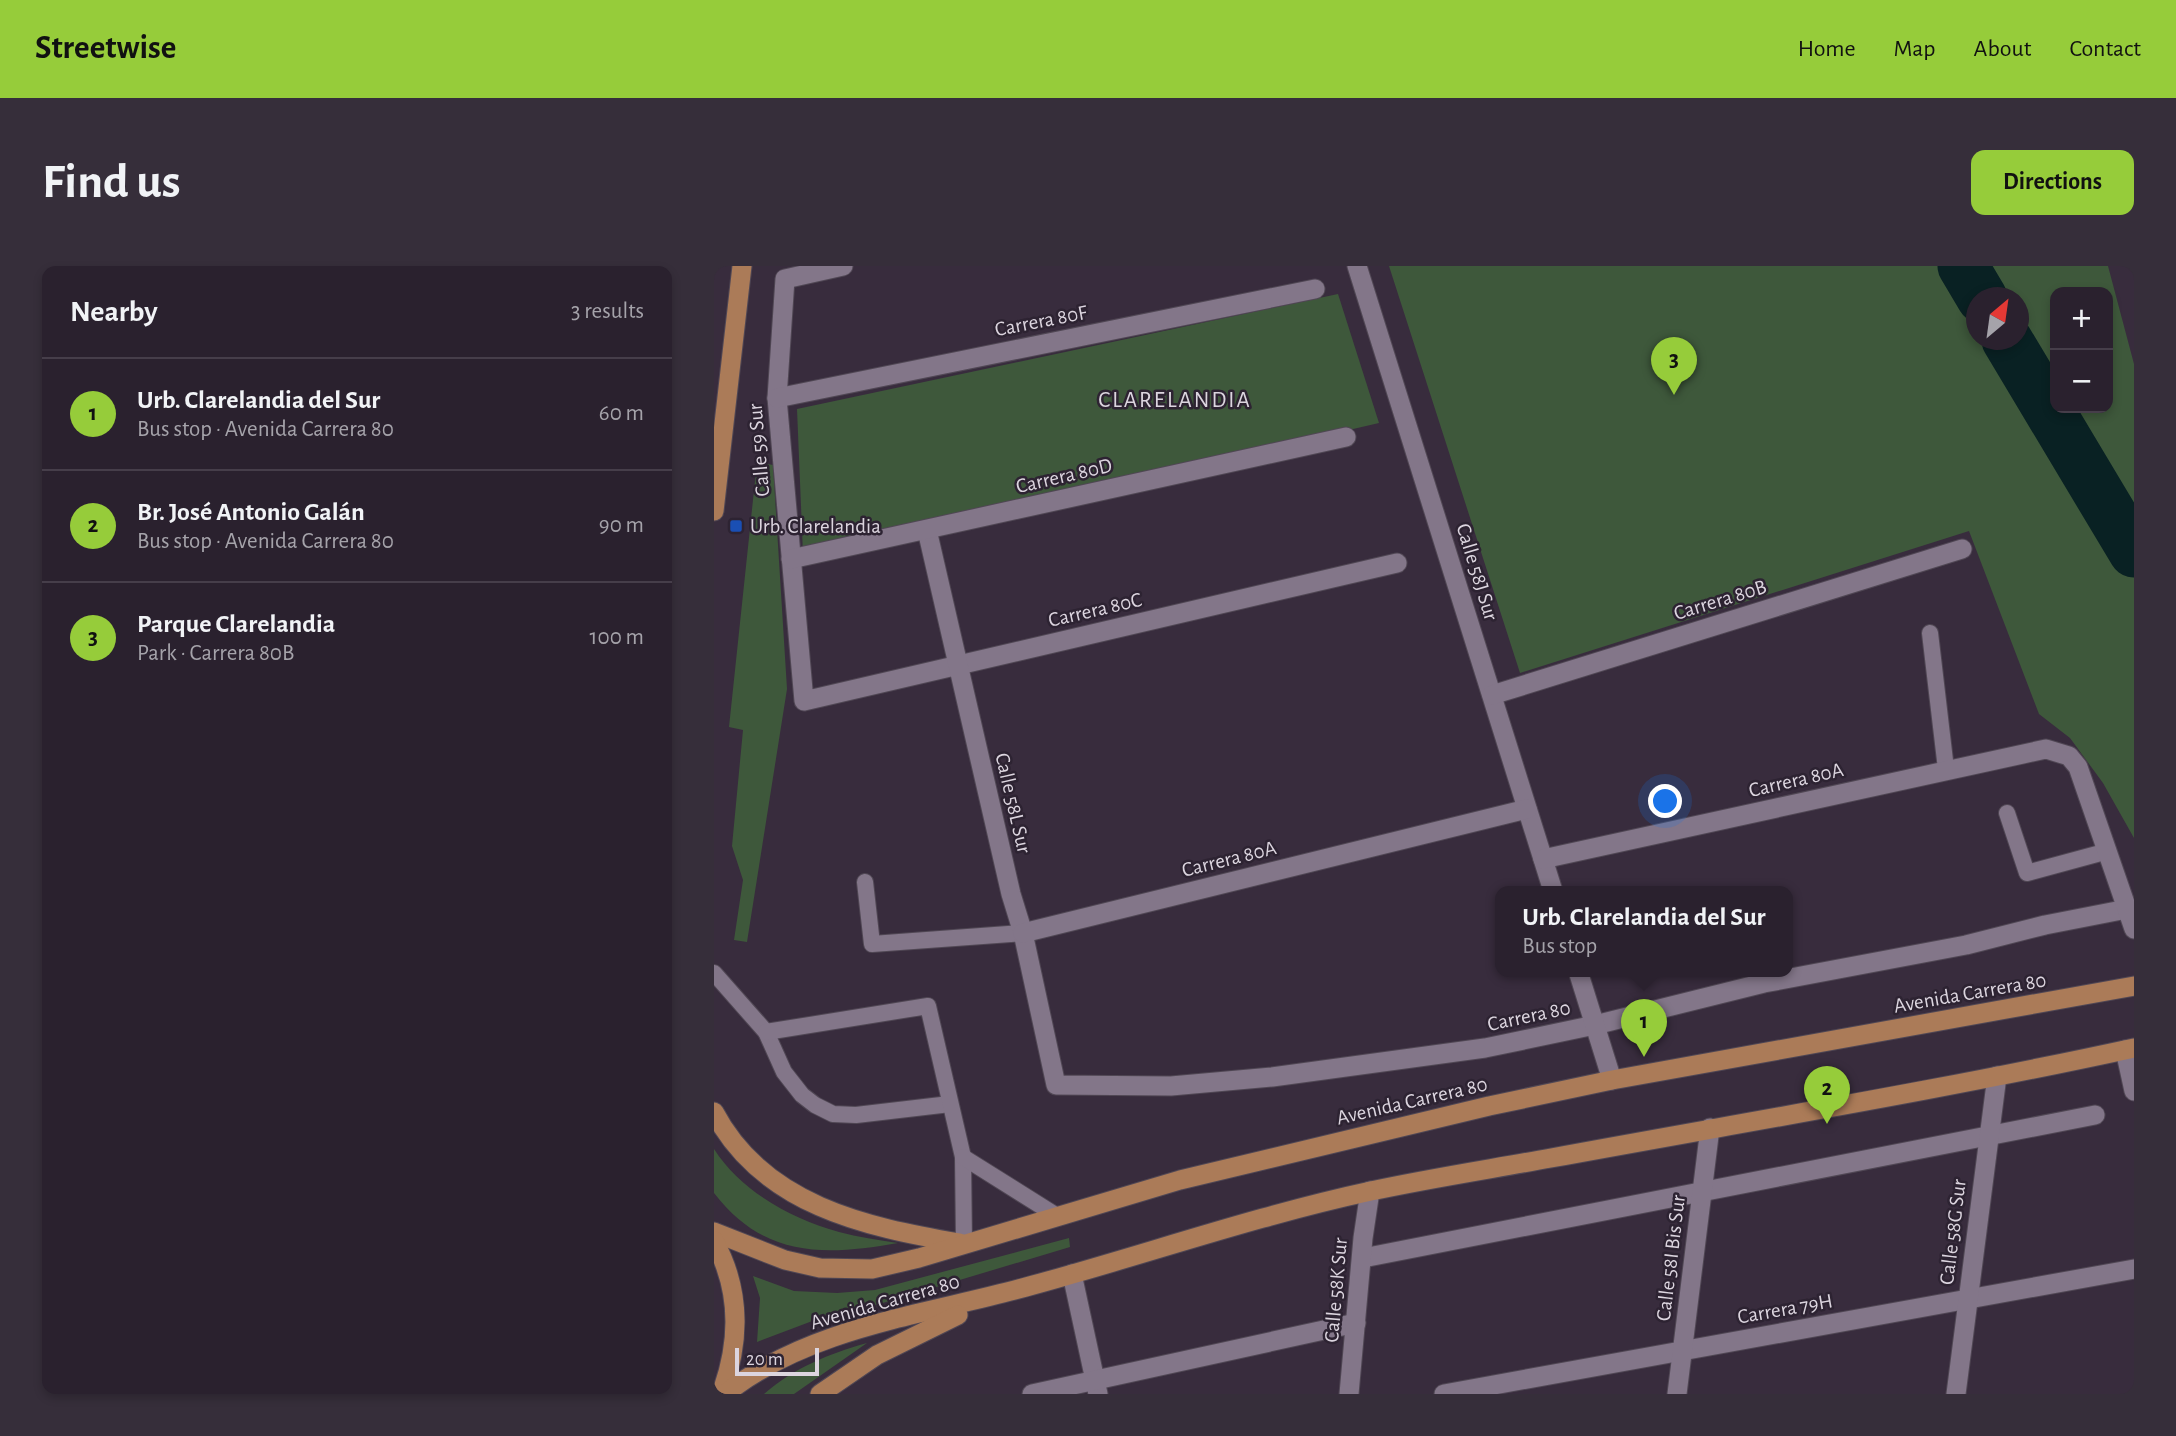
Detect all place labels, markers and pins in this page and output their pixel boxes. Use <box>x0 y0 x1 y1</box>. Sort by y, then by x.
pin: 3 <box>1651 337 1697 395</box>
place label: Urb. Clarelandia <box>750 516 881 537</box>
marker: Urb. Clarelandia <box>728 518 744 534</box>
pin: 1 <box>1621 999 1667 1057</box>
pin: 2 <box>1804 1066 1850 1124</box>

